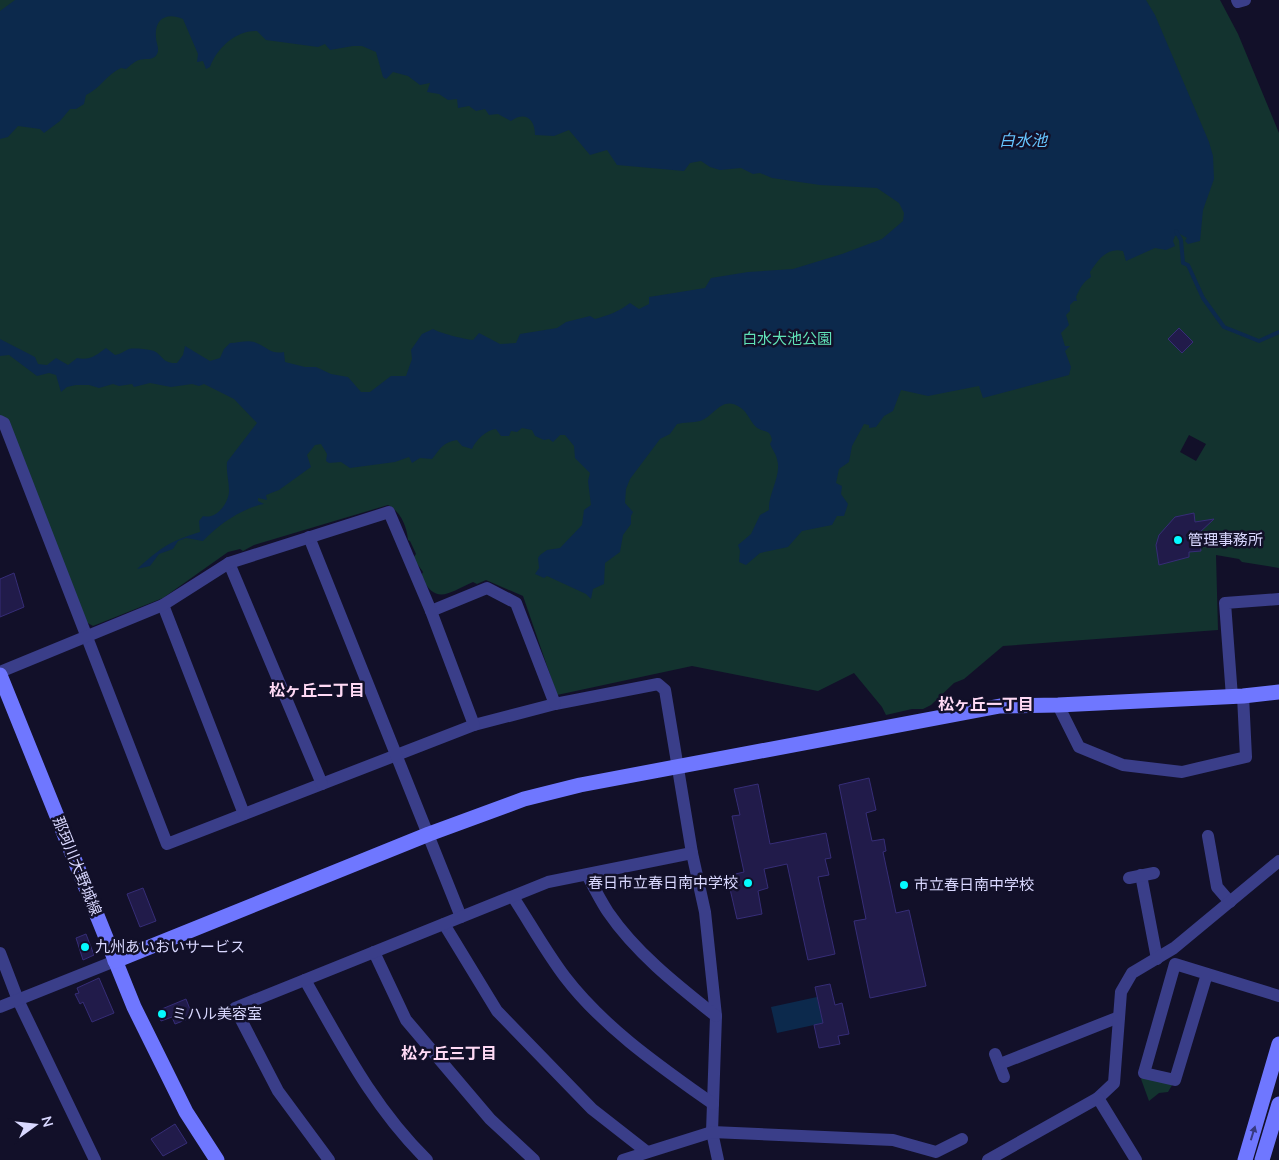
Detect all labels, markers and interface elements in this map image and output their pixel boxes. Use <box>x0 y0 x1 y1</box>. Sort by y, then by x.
water label: 白水池 <box>999 130 1049 150</box>
park label: 白水大池公園 <box>742 329 832 348</box>
place label: 管理事務所 <box>1188 530 1263 549</box>
marker: 管理事務所 <box>1172 534 1184 546</box>
district label: 松ヶ丘二丁目 <box>269 680 365 700</box>
district label: 松ヶ丘一丁目 <box>938 694 1034 714</box>
street label: 那珂川大野城線 <box>49 814 106 918</box>
place label: 春日市立春日南中学校 <box>588 873 738 892</box>
place label: 市立春日南中学校 <box>914 875 1034 894</box>
marker: 春日市立春日南中学校 <box>742 877 754 889</box>
marker: 市立春日南中学校 <box>898 879 910 891</box>
place label: 九州あいおいサービス <box>95 937 245 956</box>
marker: 九州あいおいサービス <box>79 941 91 953</box>
place label: ミハル美容室 <box>172 1004 262 1023</box>
marker: ミハル美容室 <box>156 1008 168 1020</box>
district label: 松ヶ丘三丁目 <box>401 1043 497 1063</box>
north arrow <box>10 1100 60 1150</box>
text: N <box>37 1114 58 1129</box>
one-way arrow <box>1250 1126 1258 1141</box>

